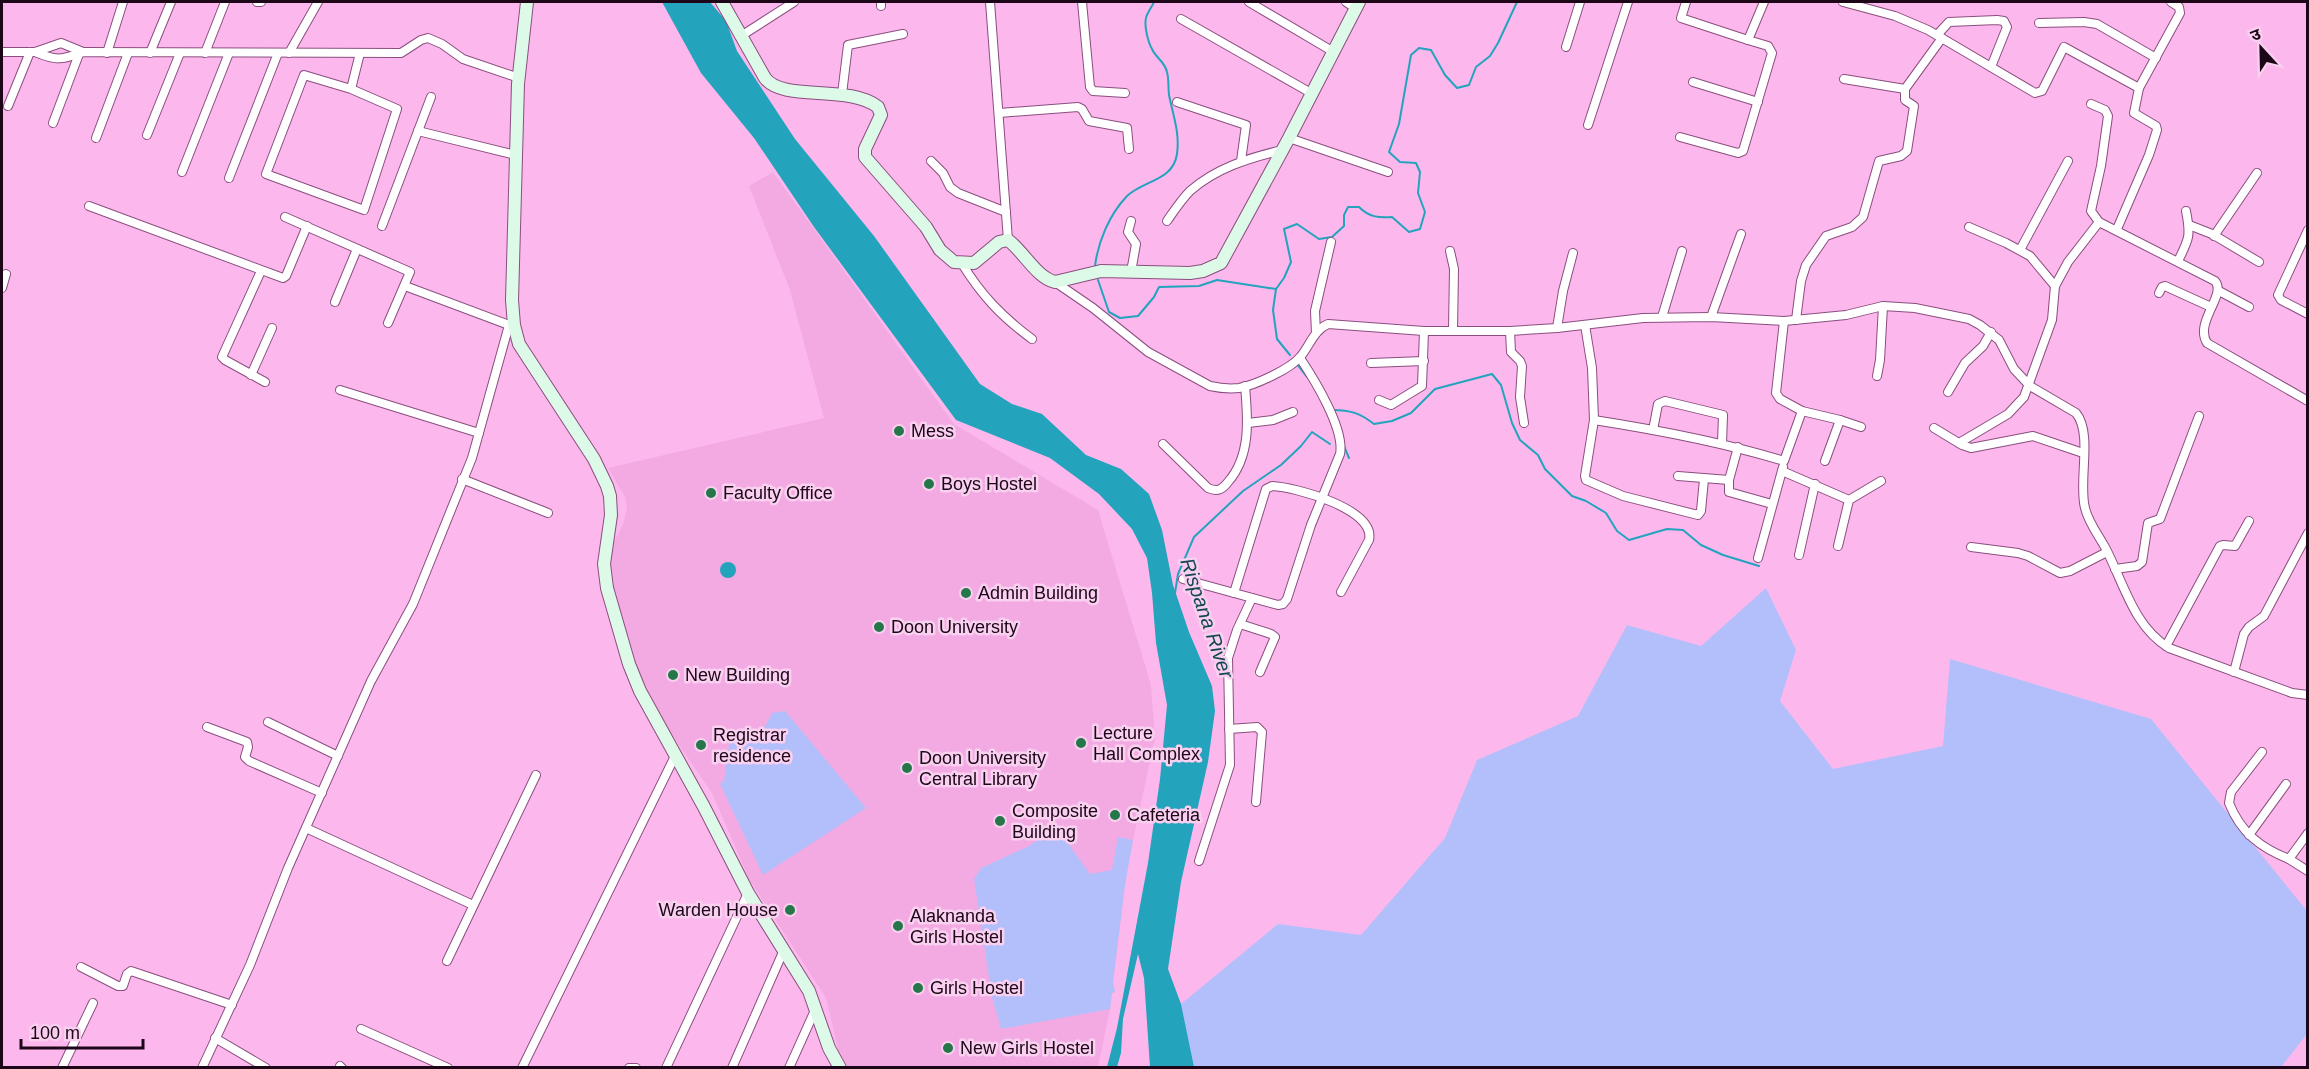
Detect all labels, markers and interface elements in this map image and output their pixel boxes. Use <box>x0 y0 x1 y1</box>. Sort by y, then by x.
north arrow <box>2231 18 2291 78</box>
text: उ <box>2248 25 2264 44</box>
place label: Mess <box>911 421 954 441</box>
marker: Mess <box>892 424 906 438</box>
place label: Boys Hostel <box>941 474 1037 494</box>
marker: Boys Hostel <box>922 477 936 491</box>
place label: Faculty Office <box>723 483 833 503</box>
marker: Faculty Office <box>704 486 718 500</box>
water label: Rispana River <box>1176 555 1238 682</box>
place label: Admin Building <box>978 583 1098 603</box>
marker: Admin Building <box>959 586 973 600</box>
place label: Doon University <box>891 617 1018 637</box>
marker: Doon University <box>872 620 886 634</box>
place label: New Building <box>685 665 790 685</box>
marker: New Building <box>666 668 680 682</box>
place label: Lecture Hall Complex <box>1093 723 1200 764</box>
place label: Registrar residence <box>713 725 791 766</box>
marker: Lecture Hall Complex <box>1074 736 1088 750</box>
marker: Registrar residence <box>694 738 708 752</box>
place label: Doon University Central Library <box>919 748 1046 789</box>
marker: Doon University Central Library <box>900 761 914 775</box>
place label: Composite Building <box>1012 801 1098 842</box>
place label: Cafeteria <box>1127 805 1201 825</box>
marker: Cafeteria <box>1108 808 1122 822</box>
marker: Composite Building <box>993 814 1007 828</box>
place label: Warden House <box>659 900 778 920</box>
marker: Warden House <box>783 903 797 917</box>
place label: Alaknanda Girls Hostel <box>910 906 1003 947</box>
marker: Alaknanda Girls Hostel <box>891 919 905 933</box>
place label: Girls Hostel <box>930 978 1023 998</box>
marker: Girls Hostel <box>911 981 925 995</box>
scale bar <box>21 1012 142 1050</box>
text: 100 m <box>30 1023 80 1043</box>
place label: New Girls Hostel <box>960 1038 1094 1058</box>
marker: New Girls Hostel <box>941 1041 955 1055</box>

